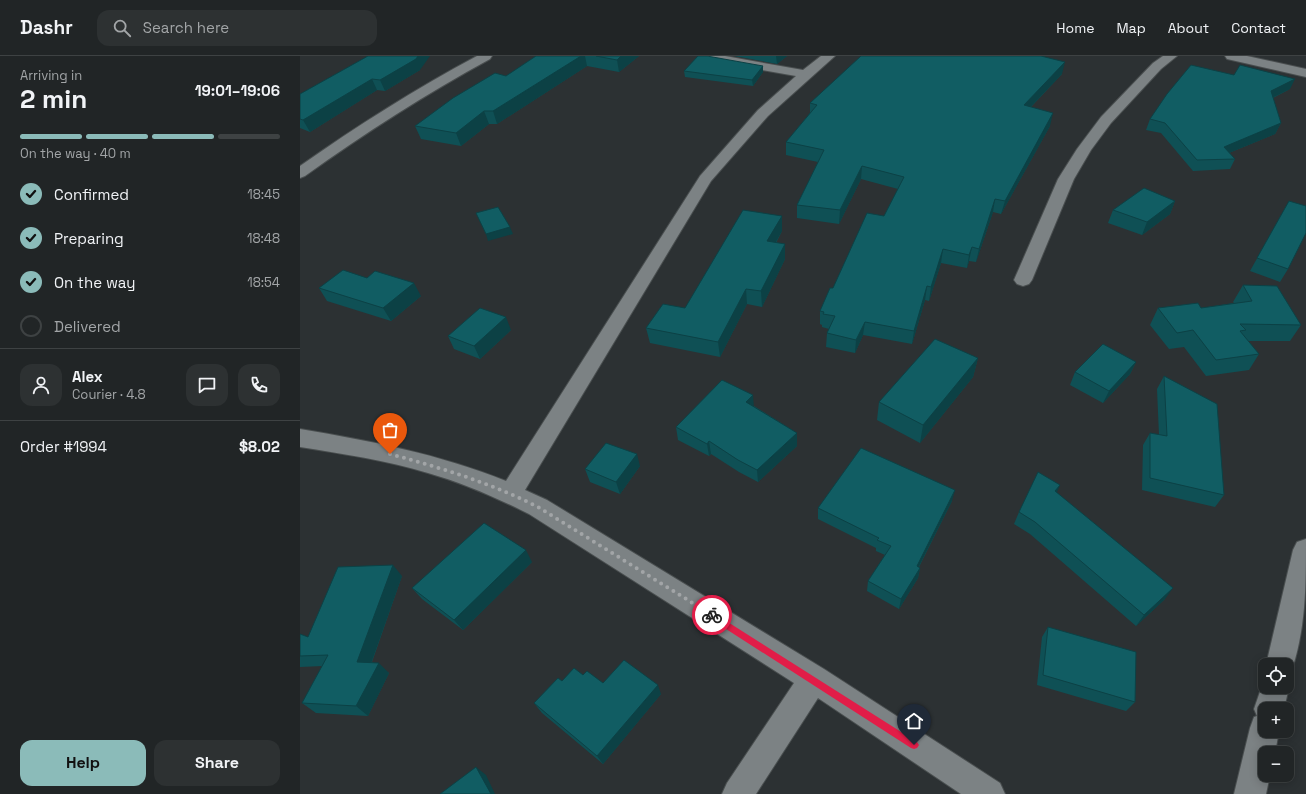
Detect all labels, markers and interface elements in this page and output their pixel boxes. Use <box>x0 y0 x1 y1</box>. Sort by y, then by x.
search box <box>97 10 377 46</box>
text: Dashr <box>20 15 73 40</box>
icon: search <box>111 17 133 39</box>
text: Search here <box>143 18 229 37</box>
text: Home <box>1056 19 1094 37</box>
text: Map <box>1116 19 1146 37</box>
text: About <box>1168 19 1209 37</box>
text: Contact <box>1231 19 1286 37</box>
text: Arriving in <box>20 67 82 84</box>
text: 19:01–19:06 <box>195 81 280 100</box>
text: 2 min <box>20 82 87 116</box>
text: On the way · 40 m <box>20 145 131 162</box>
icon: check <box>20 183 42 205</box>
text: Confirmed <box>54 185 129 204</box>
text: 18:45 <box>247 186 280 203</box>
icon: check <box>20 227 42 249</box>
text: Preparing <box>54 229 124 248</box>
text: 18:48 <box>247 230 280 247</box>
icon: check <box>20 271 42 293</box>
text: On the way <box>54 273 135 292</box>
text: 18:54 <box>247 274 280 291</box>
text: Delivered <box>54 317 121 336</box>
button: person <box>20 364 62 406</box>
button: chat <box>186 364 228 406</box>
button: phone <box>238 364 280 406</box>
text: Alex <box>72 367 103 386</box>
text: Courier · 4.8 <box>72 386 146 403</box>
pin <box>373 413 407 454</box>
icon: bag <box>379 419 401 441</box>
text: Order #1994 <box>20 437 107 456</box>
text: $8.02 <box>239 437 280 456</box>
courier <box>692 595 732 635</box>
icon: bike <box>701 604 723 626</box>
map controls <box>1258 658 1294 782</box>
button: locate <box>1258 658 1294 694</box>
button: + <box>1258 702 1294 738</box>
pin <box>897 704 931 745</box>
icon: home <box>903 710 925 732</box>
button: Help <box>20 740 146 786</box>
button: Share <box>154 740 280 786</box>
button: − <box>1258 746 1294 782</box>

